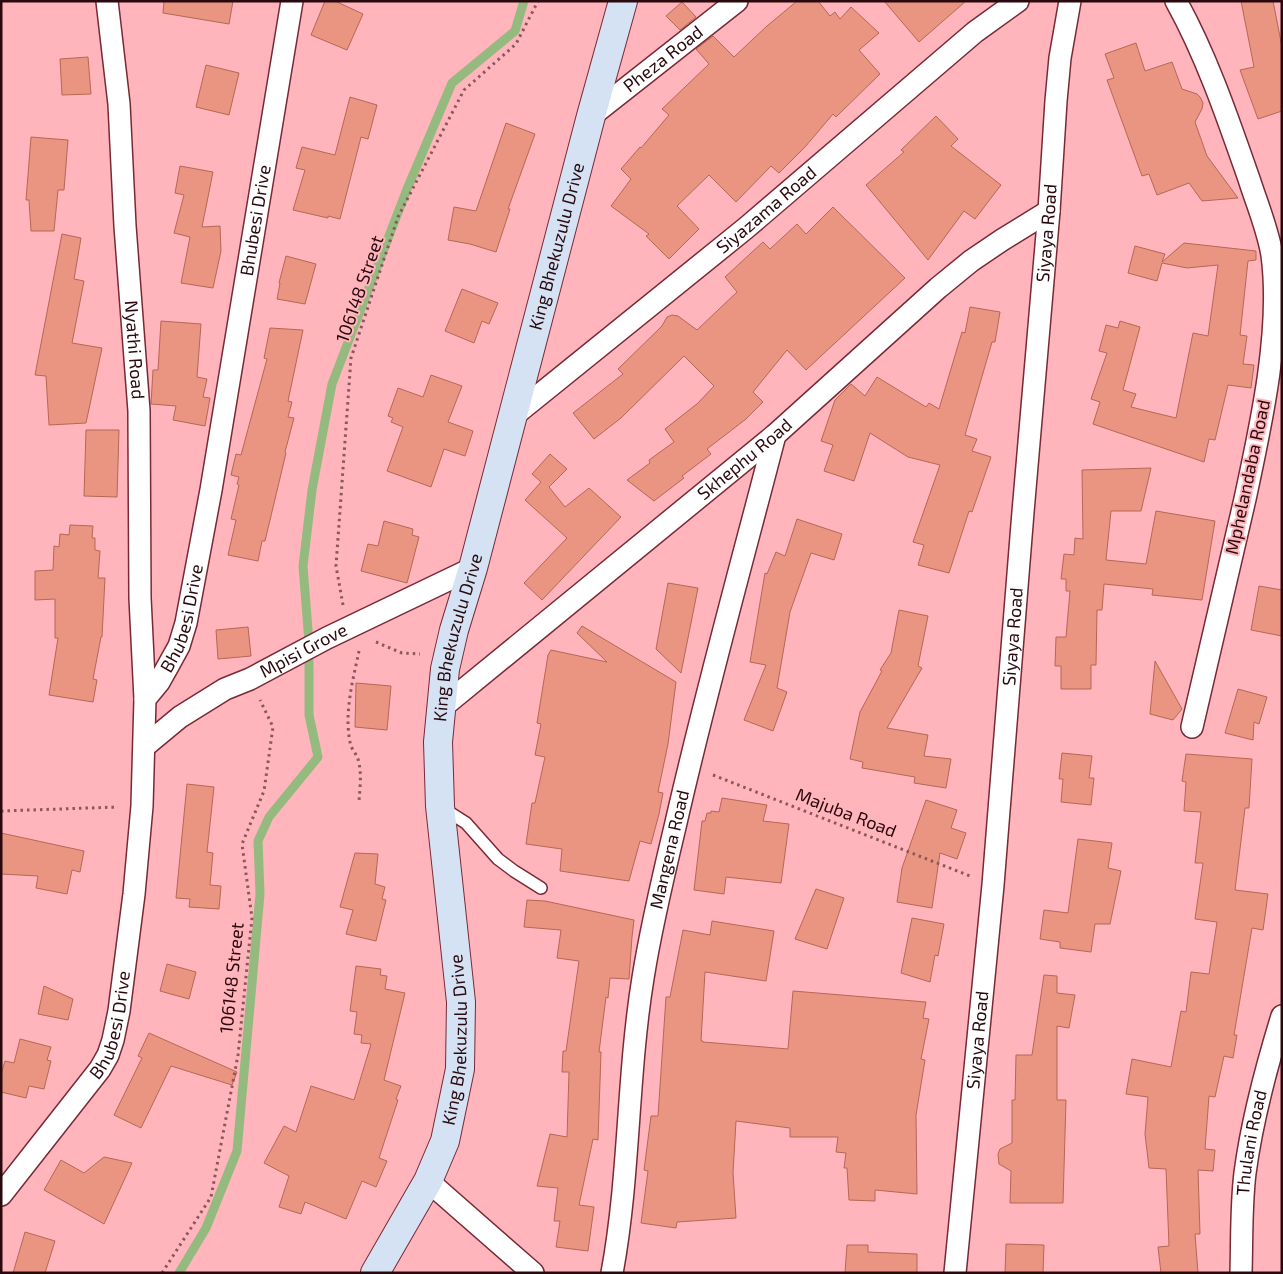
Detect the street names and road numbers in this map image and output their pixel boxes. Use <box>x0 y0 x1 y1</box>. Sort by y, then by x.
street label: Pheza Road <box>618 20 707 96</box>
street label: King Bhekuzulu Drive <box>524 160 588 332</box>
street label: Siyazama Road <box>711 161 820 258</box>
street label: Bhubesi Drive <box>235 163 275 277</box>
street label: Siyaya Road <box>1031 183 1061 283</box>
street label: 106148 Street <box>331 232 388 345</box>
street label: Nyathi Road <box>121 299 150 400</box>
street label: Mphelandaba Road <box>1220 397 1274 556</box>
street label: Skhephu Road <box>692 413 796 504</box>
street label: King Bhekuzulu Drive <box>428 551 486 723</box>
street label: Bhubesi Drive <box>155 562 207 676</box>
street label: Siyaya Road <box>997 586 1027 687</box>
street label: Mpisi Grove <box>256 618 351 682</box>
street label: Majuba Road <box>793 783 900 841</box>
street label: Mangena Road <box>644 787 693 911</box>
street label: 106148 Street <box>214 921 248 1034</box>
street label: King Bhekuzulu Drive <box>437 953 471 1127</box>
street label: Bhubesi Drive <box>84 969 134 1083</box>
street label: Siyaya Road <box>961 990 993 1090</box>
street label: Thulani Road <box>1231 1087 1271 1196</box>

